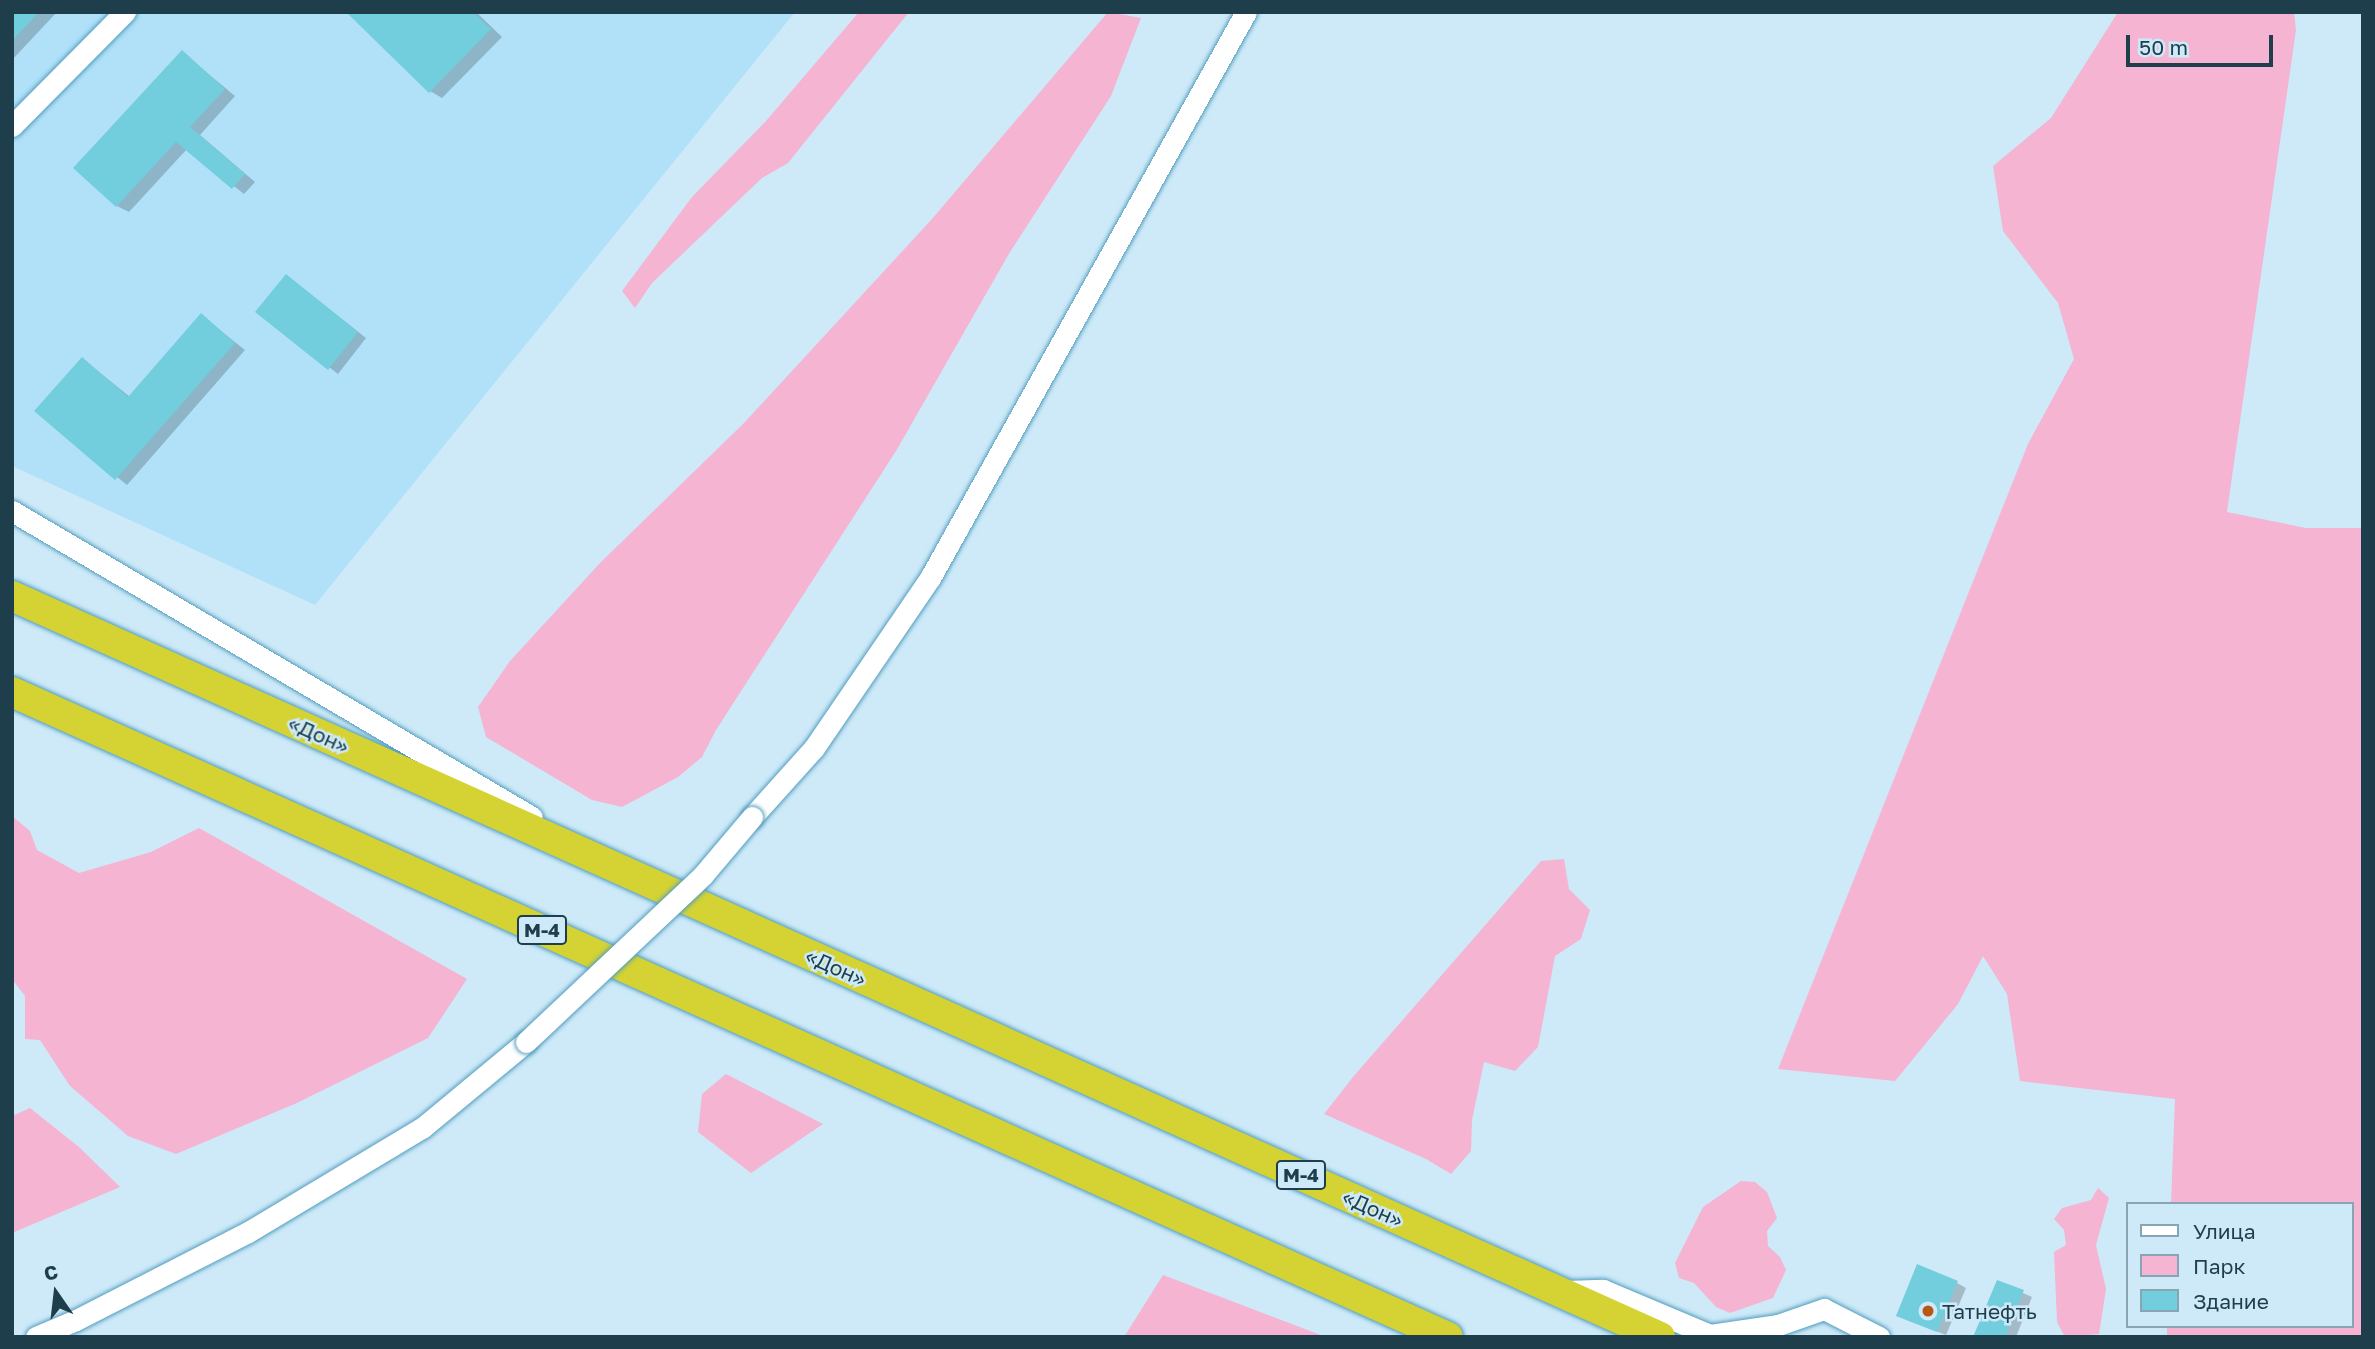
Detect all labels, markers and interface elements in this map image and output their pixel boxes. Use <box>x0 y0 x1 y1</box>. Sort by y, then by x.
scale bar <box>2130 21 2277 65</box>
text: 50 m <box>2139 34 2188 60</box>
street label: «Дон» <box>285 710 353 758</box>
road number: М-4 <box>516 914 568 946</box>
street label: «Дон» <box>802 943 870 991</box>
road number: М-4 <box>1275 1160 1327 1190</box>
street label: «Дон» <box>1339 1184 1407 1232</box>
legend <box>2126 1202 2354 1328</box>
text: Улица <box>2193 1218 2256 1244</box>
text: Парк <box>2193 1253 2246 1279</box>
north arrow <box>21 1258 91 1328</box>
text: С <box>41 1259 60 1285</box>
text: Здание <box>2193 1288 2269 1314</box>
place label: Татнефть <box>1942 1298 2037 1324</box>
marker: Татнефть <box>1920 1303 1936 1319</box>

